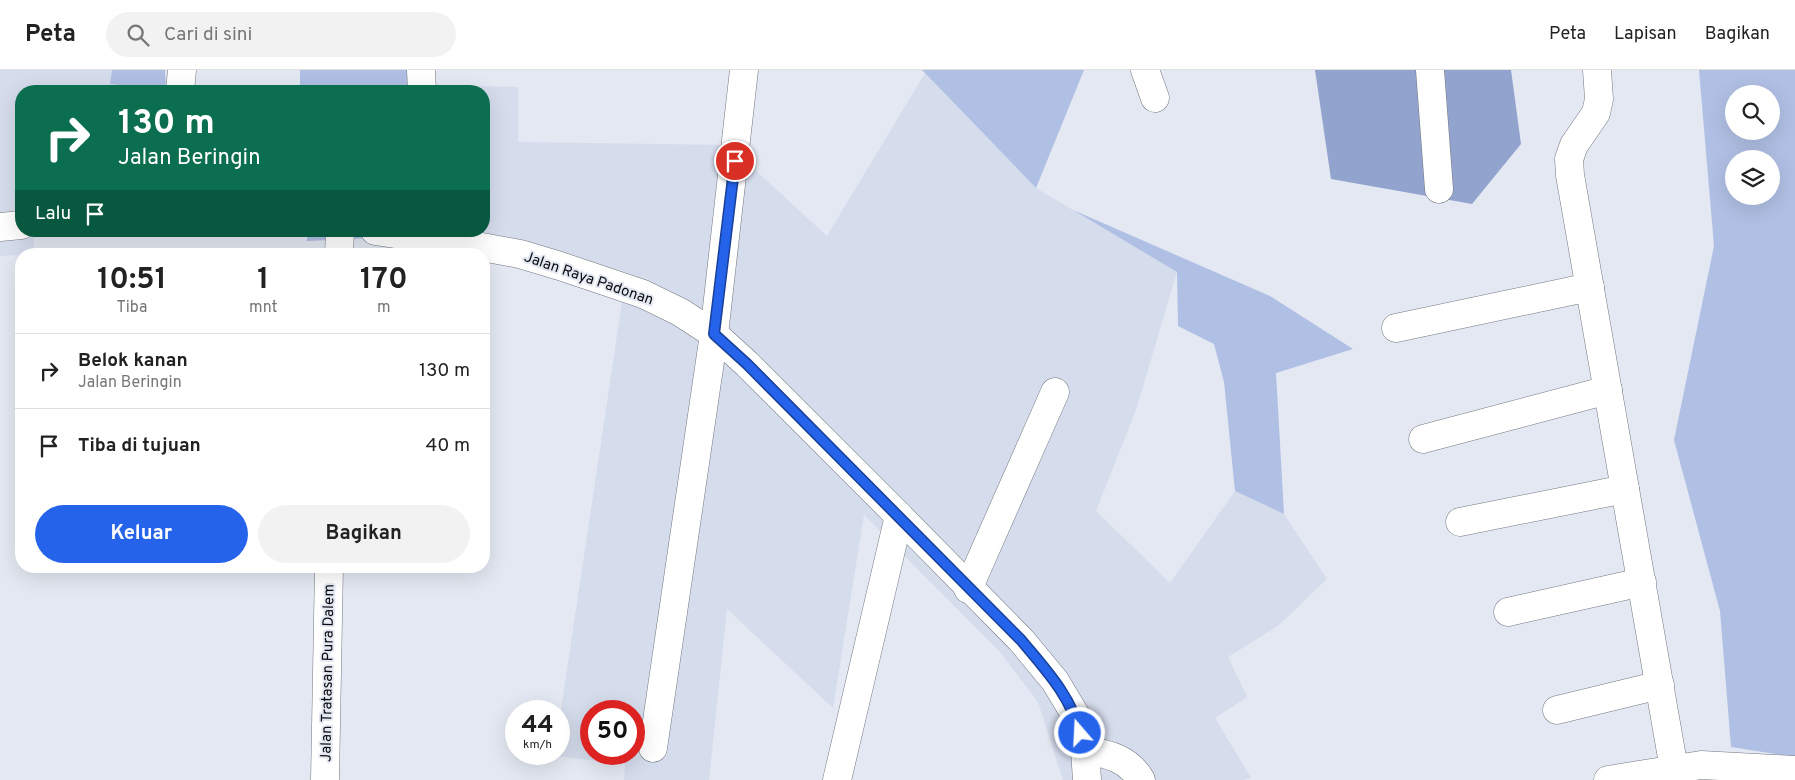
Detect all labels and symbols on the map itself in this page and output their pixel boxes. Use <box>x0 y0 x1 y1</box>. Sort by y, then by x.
pin <box>714 140 756 182</box>
street label: Jalan Raya Padonan <box>521 248 656 311</box>
street label: Jalan Tratasan Pura Dalem <box>317 584 340 762</box>
speed limit sign: 50 <box>580 700 645 765</box>
position arrow <box>1053 706 1105 758</box>

